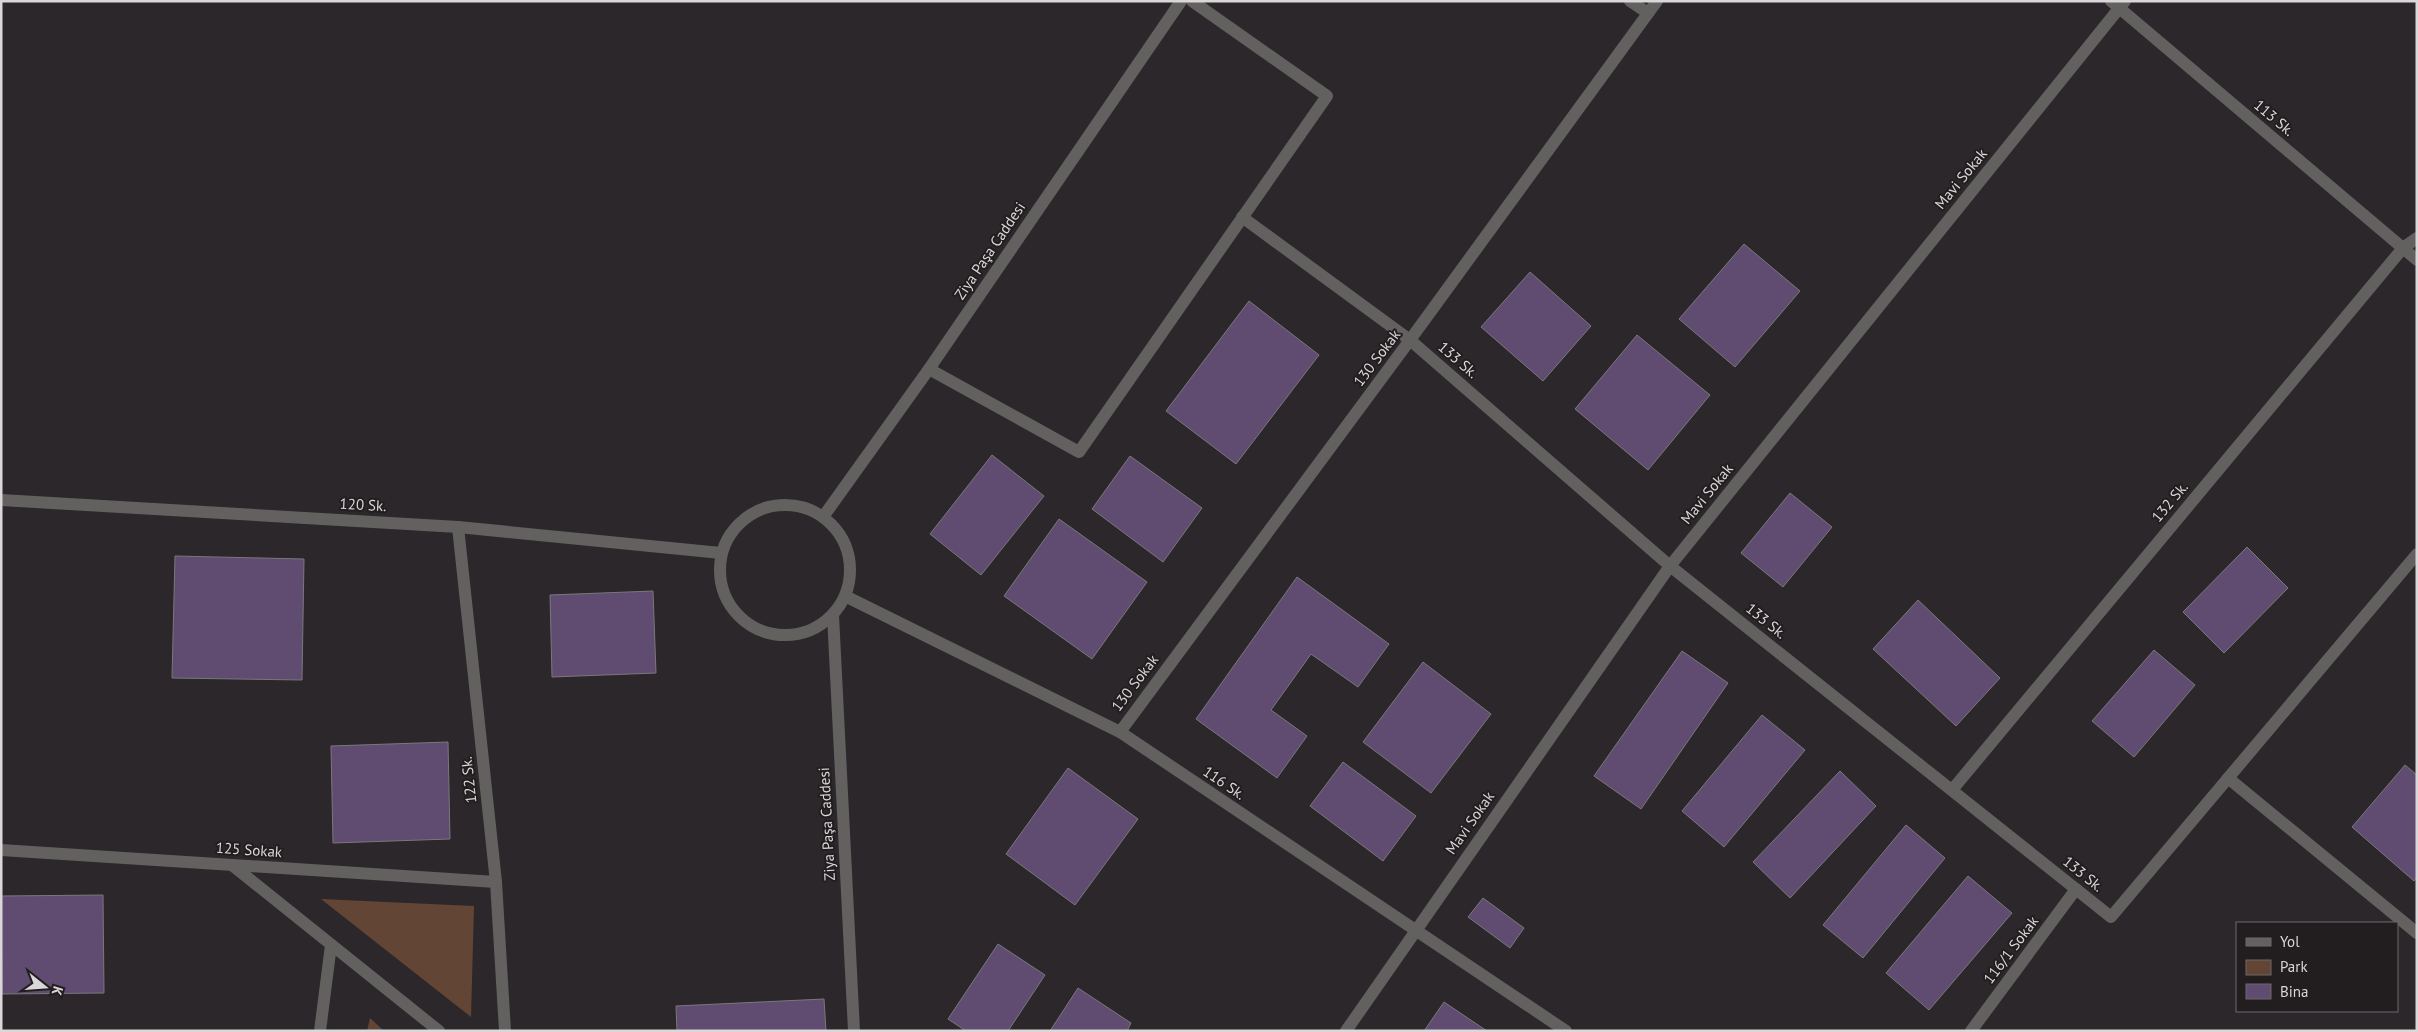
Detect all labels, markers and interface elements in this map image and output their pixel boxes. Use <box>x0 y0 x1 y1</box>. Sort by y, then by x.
street label: 113 Sk. <box>2250 95 2298 140</box>
street label: Mavi Sokak <box>1930 144 1991 213</box>
street label: Ziya Paşa Caddesi <box>950 198 1029 303</box>
street label: 130 Sokak <box>1349 325 1405 390</box>
street label: 133 Sk. <box>1434 337 1482 382</box>
street label: Mavi Sokak <box>1676 459 1737 528</box>
street label: 132 Sk. <box>2147 478 2192 526</box>
street label: 120 Sk. <box>339 494 387 515</box>
street label: 133 Sk. <box>1742 598 1791 643</box>
street label: 130 Sokak <box>1107 650 1163 715</box>
street label: 122 Sk. <box>457 756 480 804</box>
street label: 116 Sk. <box>1200 762 1249 804</box>
street label: Ziya Paşa Caddesi <box>814 767 839 881</box>
street label: Mavi Sokak <box>1441 787 1499 858</box>
street label: 125 Sokak <box>215 838 284 861</box>
street label: 133 Sk. <box>2059 851 2108 896</box>
street label: 116/1 Sokak <box>1979 911 2043 987</box>
legend <box>2236 922 2398 1012</box>
text: Yol <box>2280 932 2300 951</box>
text: Park <box>2280 957 2308 976</box>
north arrow <box>20 962 70 1012</box>
text: Bina <box>2280 982 2308 1001</box>
text: K <box>47 984 67 998</box>

